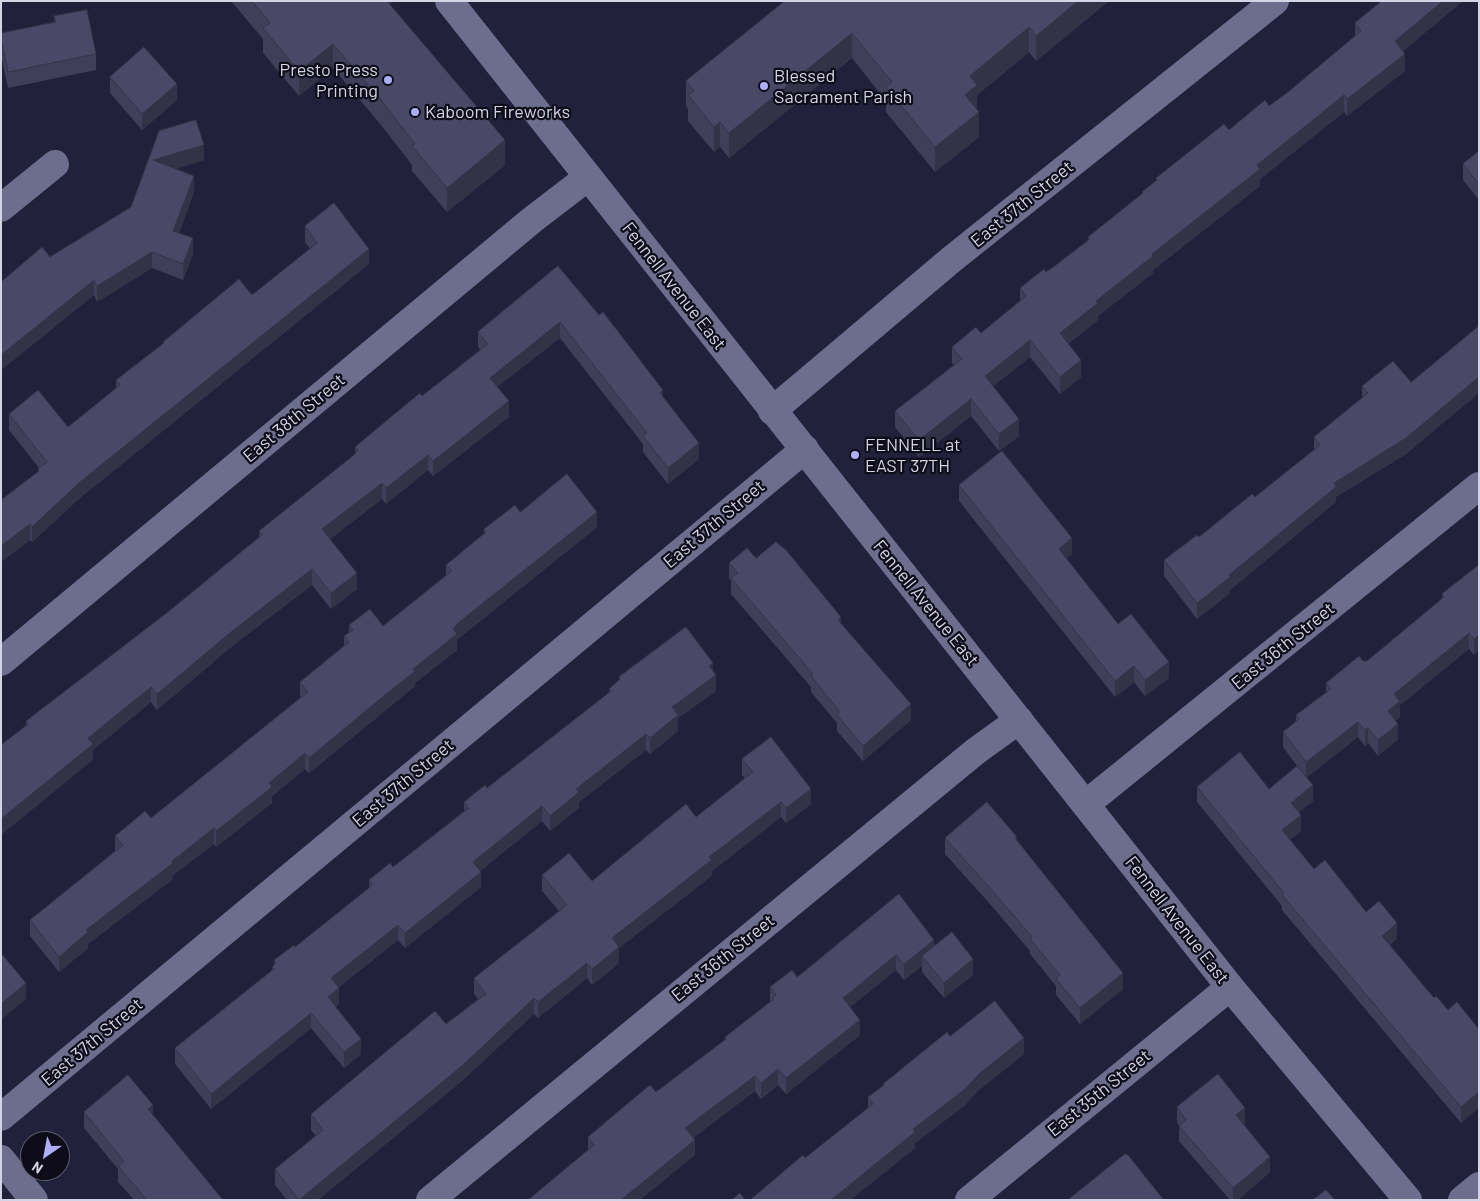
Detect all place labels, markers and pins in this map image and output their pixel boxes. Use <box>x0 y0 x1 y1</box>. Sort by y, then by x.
place label: Presto Press Printing <box>280 59 378 102</box>
place label: Blessed Sacrament Parish <box>774 65 912 108</box>
marker: Presto Press Printing <box>382 74 394 86</box>
marker: Blessed Sacrament Parish <box>758 80 770 92</box>
place label: Kaboom Fireworks <box>425 101 570 123</box>
marker: Kaboom Fireworks <box>409 106 421 118</box>
place label: FENNELL at EAST 37TH <box>865 434 961 476</box>
marker: FENNELL at EAST 37TH <box>849 449 861 461</box>

